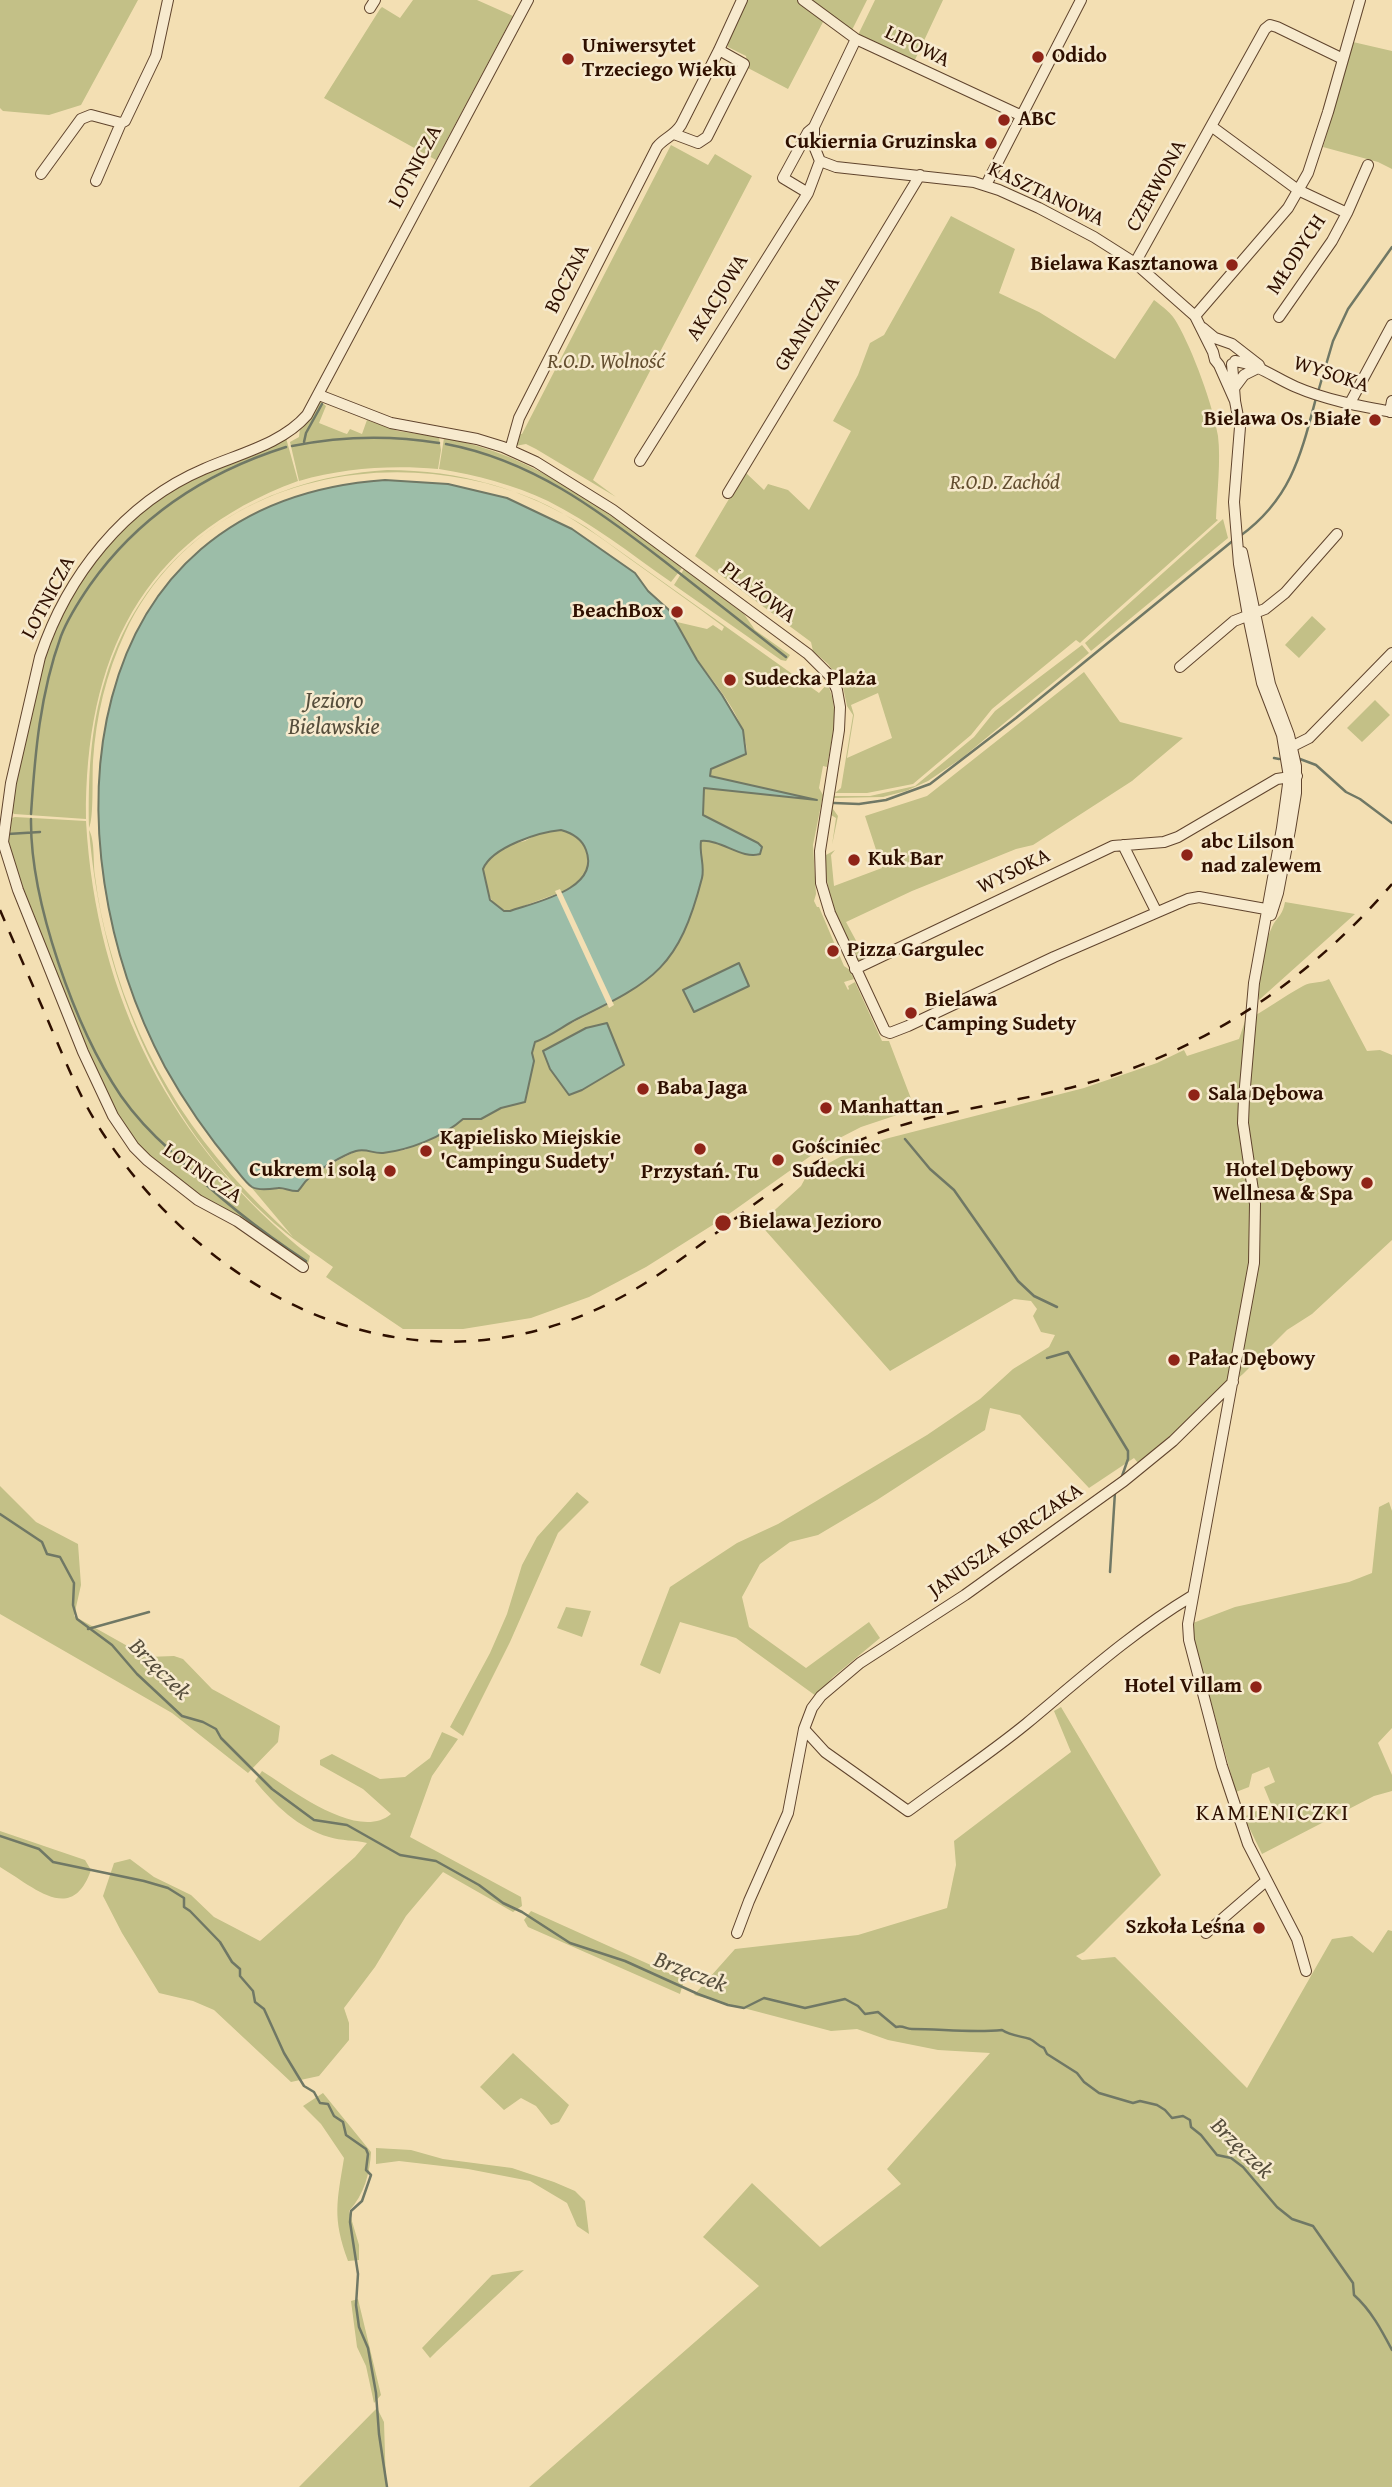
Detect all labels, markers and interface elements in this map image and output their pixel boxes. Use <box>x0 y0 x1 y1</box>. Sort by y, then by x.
street label: LIPOWA <box>880 20 954 74</box>
place label: Uniwersytet Trzeciego Wieku <box>582 34 736 84</box>
place label: Odido <box>1052 44 1107 70</box>
marker: Odido <box>1030 49 1046 65</box>
marker: Uniwersytet Trzeciego Wieku <box>560 51 576 67</box>
place label: ABC <box>1018 107 1056 133</box>
marker: ABC <box>996 112 1012 128</box>
street label: LOTNICZA <box>384 121 448 213</box>
place label: Cukiernia Gruzinska <box>785 130 977 156</box>
marker: Cukiernia Gruzinska <box>983 135 999 151</box>
street label: CZERWONA <box>1121 136 1193 236</box>
street label: KASZTANOWA <box>984 157 1108 233</box>
street label: MŁODYCH <box>1262 210 1332 300</box>
street label: BOCZNA <box>540 240 596 318</box>
street label: AKACJOWA <box>682 250 754 346</box>
place label: Bielawa Kasztanowa <box>1030 252 1218 278</box>
marker: Bielawa Kasztanowa <box>1224 257 1240 273</box>
street label: GRANICZNA <box>770 272 846 376</box>
park label: R.O.D. Wolność <box>547 350 665 376</box>
street label: WYSOKA <box>1290 351 1372 399</box>
place label: Bielawa Os. Białe <box>1204 407 1361 433</box>
marker: Bielawa Os. Białe <box>1367 412 1383 428</box>
park label: R.O.D. Zachód <box>950 471 1060 497</box>
street label: LOTNICZA <box>17 552 81 644</box>
street label: PLAŻOWA <box>716 557 800 629</box>
place label: BeachBox <box>572 599 663 625</box>
marker: BeachBox <box>669 604 685 620</box>
place label: Sudecka Plaża <box>744 667 876 693</box>
marker: Sudecka Plaża <box>722 672 738 688</box>
water label: Jezioro Bielawskie <box>288 688 380 742</box>
place label: abc Lilson nad zalewem <box>1201 830 1321 880</box>
street label: WYSOKA <box>973 844 1055 900</box>
place label: Kuk Bar <box>868 847 943 873</box>
marker: abc Lilson nad zalewem <box>1179 847 1195 863</box>
marker: Kuk Bar <box>846 852 862 868</box>
place label: Pizza Gargulec <box>847 938 984 964</box>
marker: Pizza Gargulec <box>825 943 841 959</box>
place label: Bielawa Camping Sudety <box>925 988 1076 1038</box>
marker: Bielawa Camping Sudety <box>903 1005 919 1021</box>
place label: Baba Jaga <box>657 1076 747 1102</box>
marker: Baba Jaga <box>635 1081 651 1097</box>
place label: Sala Dębowa <box>1208 1082 1324 1108</box>
marker: Sala Dębowa <box>1186 1087 1202 1103</box>
place label: Manhattan <box>840 1095 943 1121</box>
marker: Manhattan <box>818 1100 834 1116</box>
place label: Kąpielisko Miejskie 'Campingu Sudety' <box>440 1126 621 1176</box>
place label: Gościniec Sudecki <box>792 1135 880 1185</box>
street label: LOTNICZA <box>158 1138 246 1210</box>
marker: Przystań. Tu <box>692 1141 708 1157</box>
marker: Kąpielisko Miejskie 'Campingu Sudety' <box>418 1143 434 1159</box>
marker: Gościniec Sudecki <box>770 1152 786 1168</box>
place label: Cukrem i solą <box>249 1158 376 1184</box>
place label: Hotel Dębowy Wellnesa & Spa <box>1212 1158 1353 1208</box>
place label: Przystań. Tu <box>641 1160 759 1186</box>
marker: Cukrem i solą <box>382 1163 398 1179</box>
marker: Hotel Dębowy Wellnesa & Spa <box>1359 1175 1375 1191</box>
place label: Bielawa Jezioro <box>739 1210 882 1236</box>
marker: Bielawa Jezioro <box>713 1213 733 1233</box>
place label: Pałac Dębowy <box>1188 1347 1315 1373</box>
marker: Pałac Dębowy <box>1166 1352 1182 1368</box>
street label: JANUSZA KORCZAKA <box>924 1478 1088 1604</box>
water label: Brzęczek <box>122 1633 196 1707</box>
place label: Hotel Villam <box>1125 1674 1242 1700</box>
marker: Hotel Villam <box>1248 1679 1264 1695</box>
district label: KAMIENICZKI <box>1197 1800 1349 1828</box>
place label: Szkoła Leśna <box>1126 1915 1245 1941</box>
marker: Szkoła Leśna <box>1251 1920 1267 1936</box>
water label: Brzęczek <box>650 1947 730 1999</box>
water label: Brzęczek <box>1204 2113 1278 2185</box>

